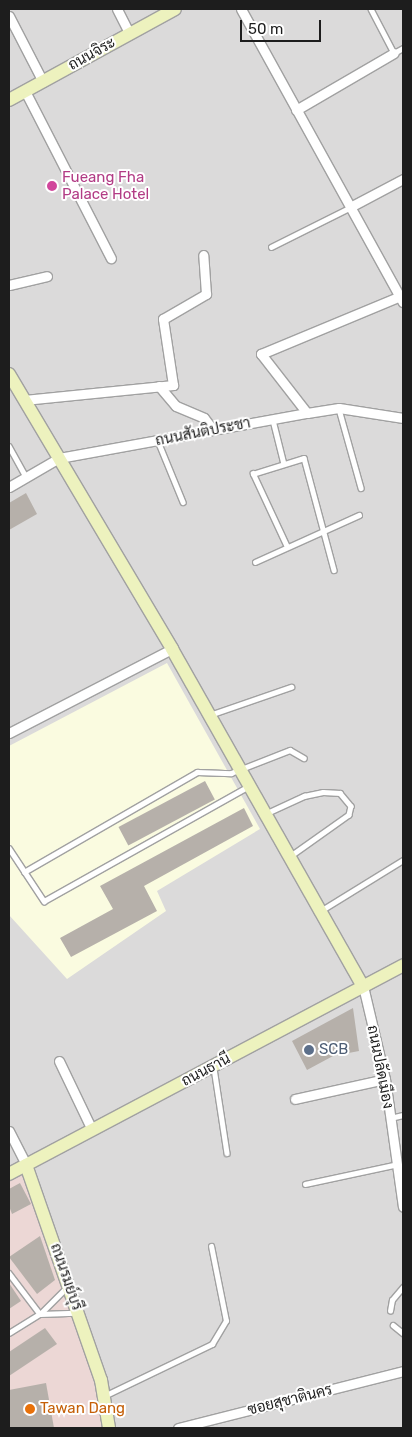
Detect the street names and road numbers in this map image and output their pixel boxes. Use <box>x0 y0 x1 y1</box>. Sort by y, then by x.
street label: ถนนจิระ <box>65 34 119 74</box>
street label: ถนนสันติประชา <box>154 414 252 450</box>
street label: ถนนปลัดเมือง <box>363 1024 397 1110</box>
street label: ถนนธานี <box>178 1050 234 1090</box>
street label: ถนนรมย์บุรี <box>46 1241 86 1313</box>
street label: ซอยสุชาตินคร <box>246 1381 334 1419</box>

